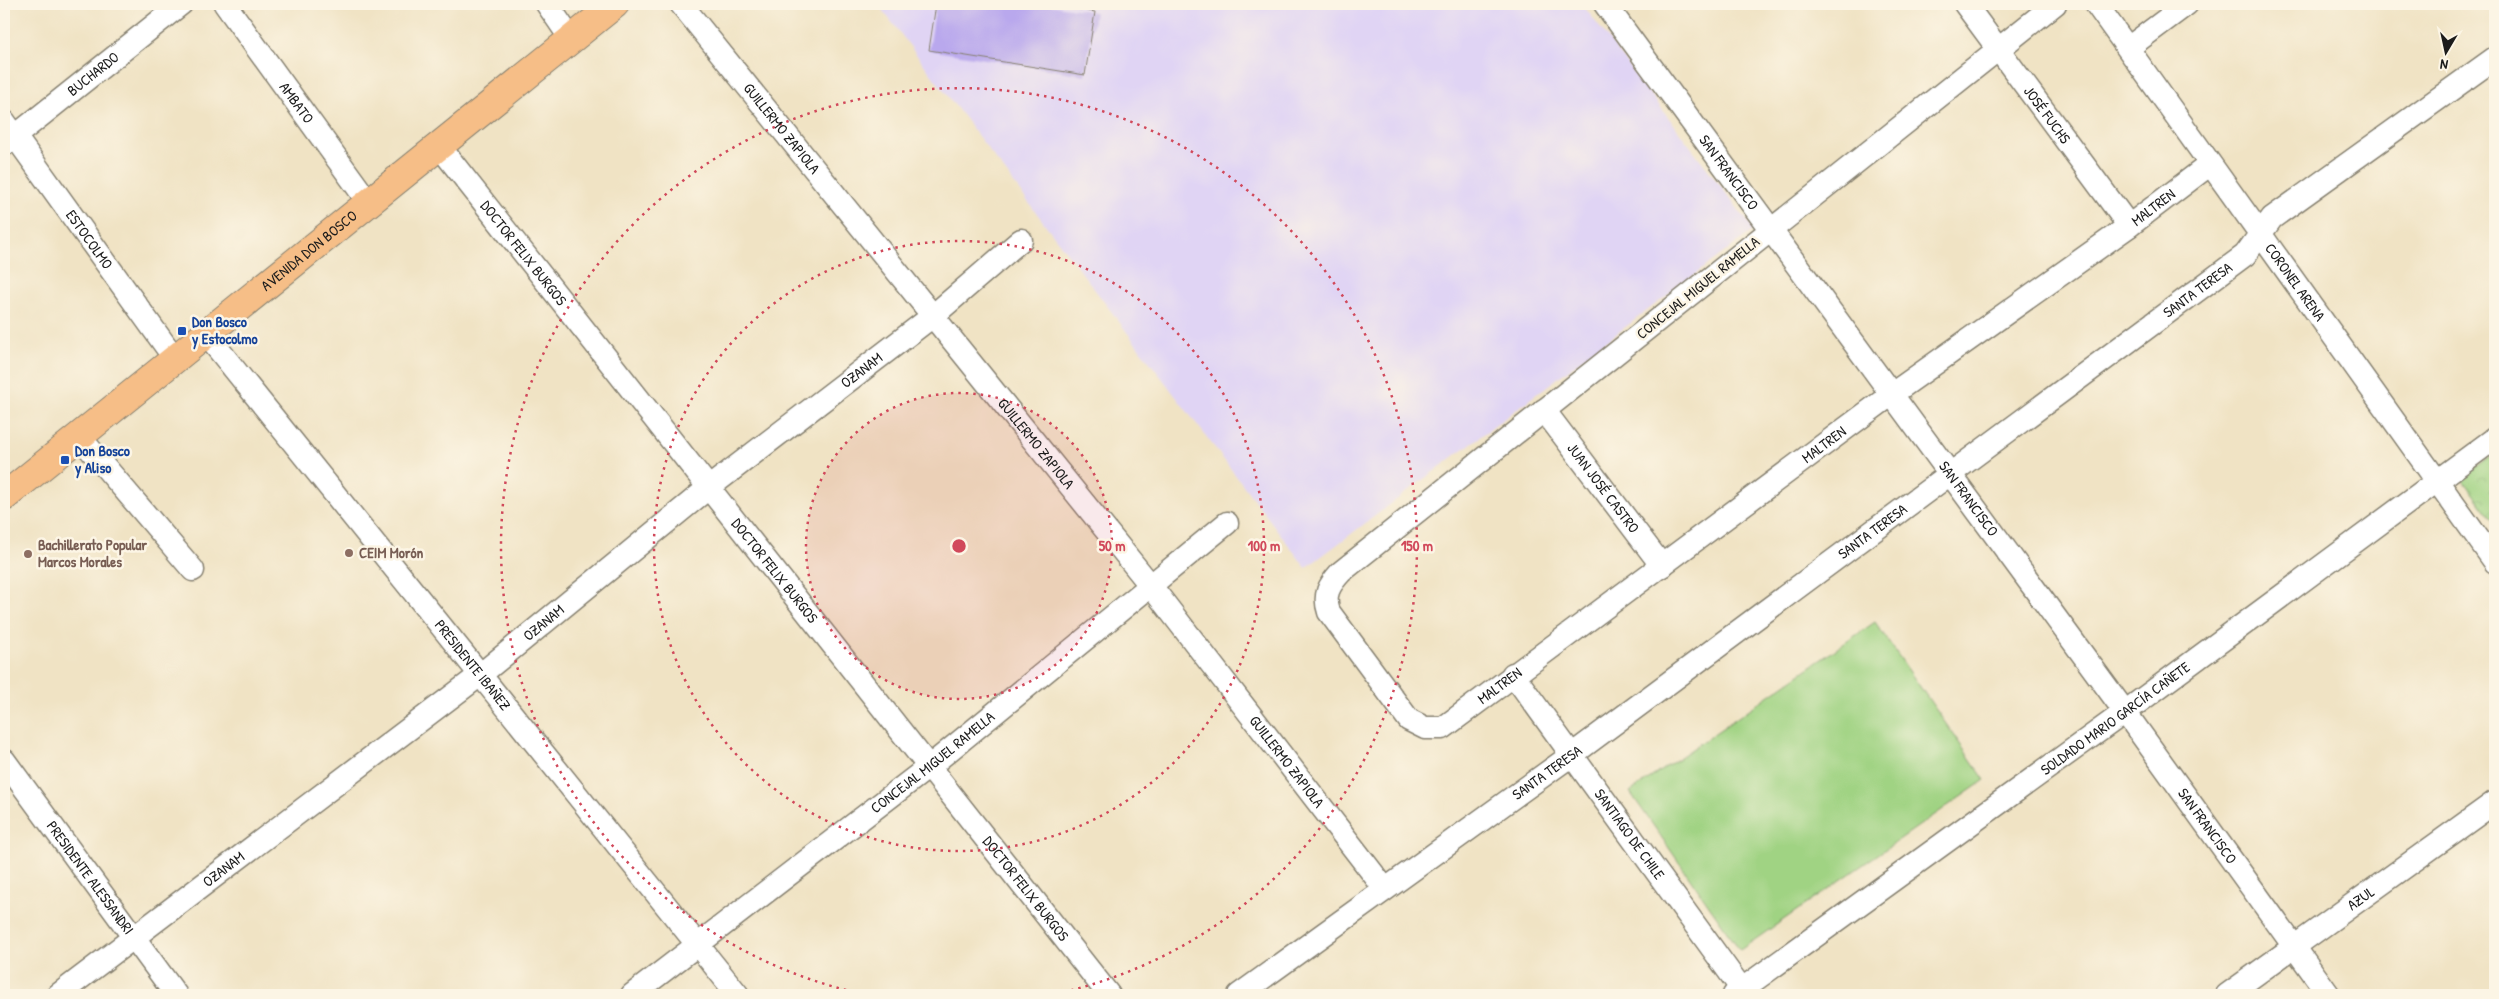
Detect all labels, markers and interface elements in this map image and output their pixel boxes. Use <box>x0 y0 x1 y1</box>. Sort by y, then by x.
north arrow <box>2422 28 2472 78</box>
street label: BUCHARDO <box>63 46 123 101</box>
text: N <box>2438 55 2449 75</box>
street label: AMBATO <box>275 78 319 128</box>
street label: GUILLERMO ZAPIOLA <box>739 78 825 179</box>
street label: JOSÉ FUCHS <box>2019 82 2076 148</box>
street label: SAN FRANCISCO <box>1694 130 1764 214</box>
street label: MALTREN <box>2127 183 2179 231</box>
street label: DOCTOR FELIX BURGOS <box>476 196 572 310</box>
street label: ESTOCOLMO <box>61 205 118 273</box>
street label: AVENIDA DON BOSCO <box>256 205 361 296</box>
street label: CONCEJAL MIGUEL RAMELLA <box>1632 231 1764 344</box>
street label: CORONEL ARENA <box>2260 239 2331 326</box>
street label: SANTA TERESA <box>2159 257 2237 322</box>
place label: Don Bosco y Estocolmo <box>191 311 258 350</box>
marker: Don Bosco y Estocolmo <box>176 325 188 337</box>
street label: OZANAM <box>836 347 887 393</box>
street label: GUILLERMO ZAPIOLA <box>993 393 1080 494</box>
street label: MALTREN <box>1797 421 1850 468</box>
street label: JUAN JOSÉ CASTRO <box>1563 438 1645 537</box>
place label: Don Bosco y Aliso <box>74 440 130 479</box>
marker: Don Bosco y Aliso <box>59 454 71 466</box>
street label: SAN FRANCISCO <box>1934 457 2004 541</box>
street label: SANTA TERESA <box>1833 498 1912 564</box>
street label: DOCTOR FELIX BURGOS <box>727 514 823 627</box>
place label: Bachillerato Popular Marcos Morales <box>38 534 147 572</box>
text: 50 m <box>1099 535 1125 556</box>
text: 100 m <box>1248 535 1280 556</box>
text: 150 m <box>1401 535 1433 556</box>
centre of rings <box>950 537 968 555</box>
place label: CEIM Morón <box>359 542 424 563</box>
marker: CEIM Morón <box>343 547 355 559</box>
marker: Bachillerato Popular Marcos Morales <box>22 548 34 560</box>
street label: OZANAM <box>518 599 568 646</box>
street label: PRESIDENTE IBAÑEZ <box>430 615 516 715</box>
street label: SOLDADO MARIO GARCÍA CAÑETE <box>2036 656 2194 780</box>
street label: MALTREN <box>1473 662 1526 709</box>
street label: CONCEJAL MIGUEL RAMELLA <box>866 706 999 818</box>
street label: GUILLERMO ZAPIOLA <box>1245 711 1330 812</box>
street label: SANTA TERESA <box>1508 740 1587 805</box>
street label: SANTIAGO DE CHILE <box>1590 784 1670 884</box>
street label: SAN FRANCISCO <box>2173 784 2242 868</box>
street label: PRESIDENTE ALESSANDRI <box>42 816 139 939</box>
street label: DOCTOR FELIX BURGOS <box>978 831 1074 945</box>
street label: OZANAM <box>198 846 249 892</box>
street label: AZUL <box>2343 881 2379 915</box>

